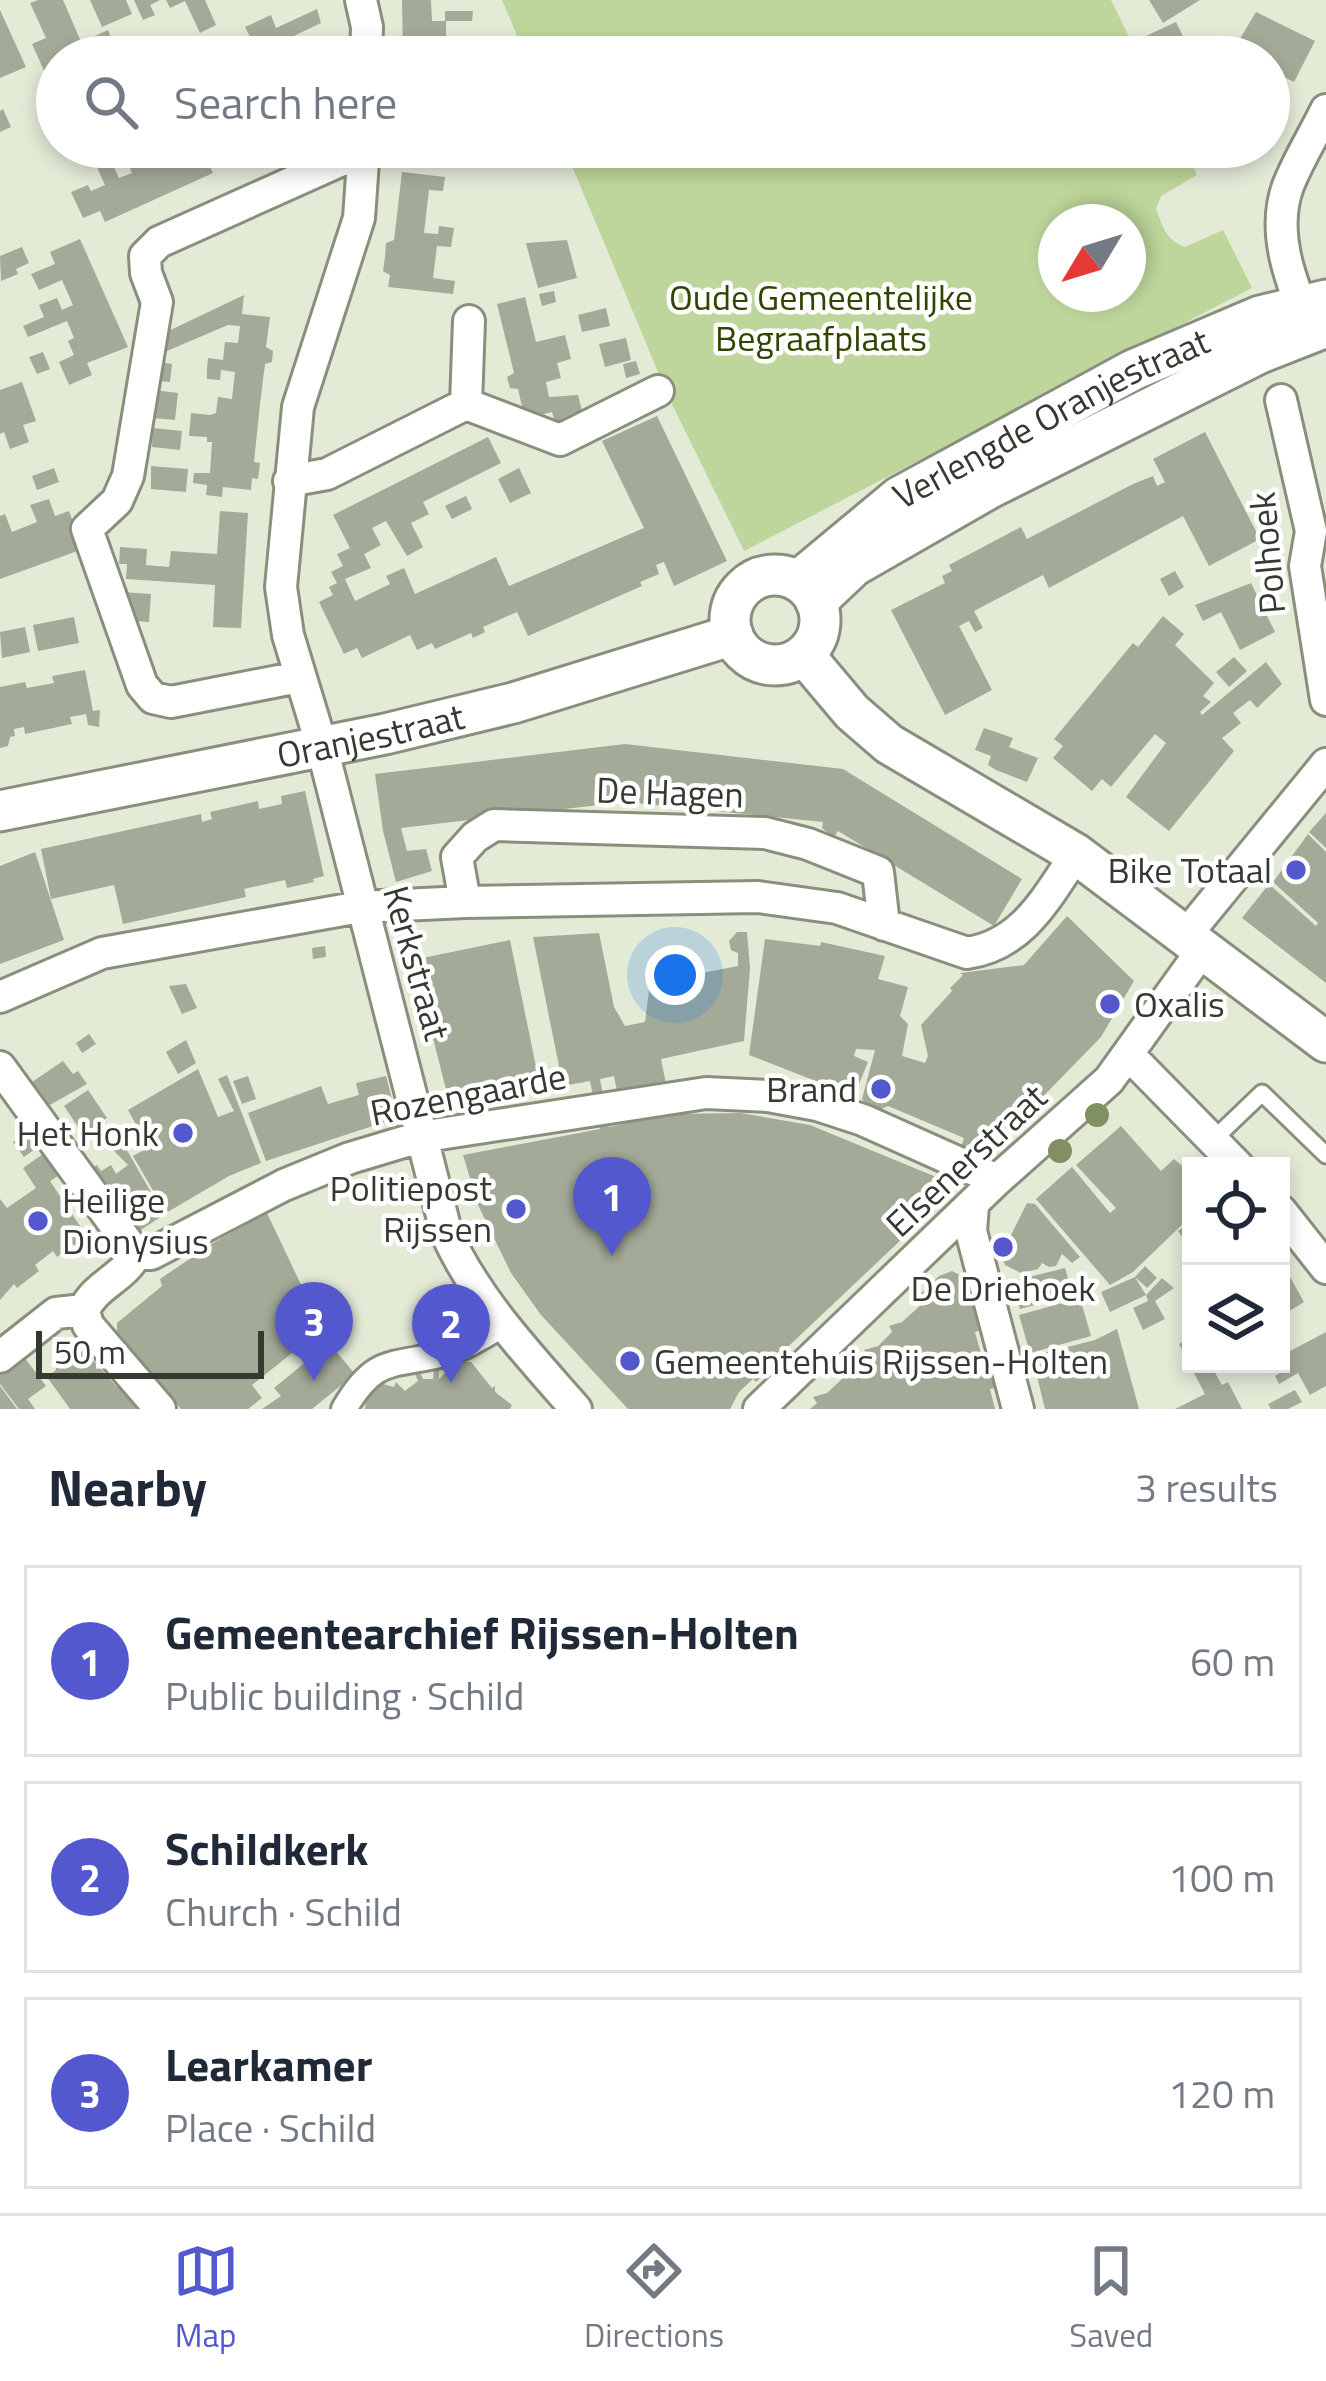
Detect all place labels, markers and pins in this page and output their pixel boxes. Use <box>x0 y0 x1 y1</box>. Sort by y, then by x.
place label: Bike Totaal <box>1108 842 1272 897</box>
marker: Bike Totaal <box>1283 857 1309 883</box>
place label: Oxalis <box>1134 976 1225 1031</box>
marker: Oxalis <box>1097 991 1123 1017</box>
place label: Brand <box>766 1061 857 1116</box>
marker: Brand <box>868 1076 894 1102</box>
place label: Het Honk <box>17 1105 159 1160</box>
marker: Het Honk <box>170 1120 196 1146</box>
pin: 1 <box>573 1157 651 1256</box>
place label: Politiepost Rijssen <box>330 1160 492 1256</box>
place label: Heilige Dionysius <box>62 1172 209 1268</box>
marker: Politiepost Rijssen <box>503 1196 529 1222</box>
marker: Heilige Dionysius <box>25 1208 51 1234</box>
marker: De Driehoek <box>990 1234 1016 1260</box>
place label: De Driehoek <box>911 1260 1095 1315</box>
pin: 3 <box>275 1282 353 1381</box>
pin: 2 <box>412 1284 490 1383</box>
place label: Gemeentehuis Rijssen-Holten <box>654 1333 1108 1388</box>
marker: Gemeentehuis Rijssen-Holten <box>617 1348 643 1374</box>

